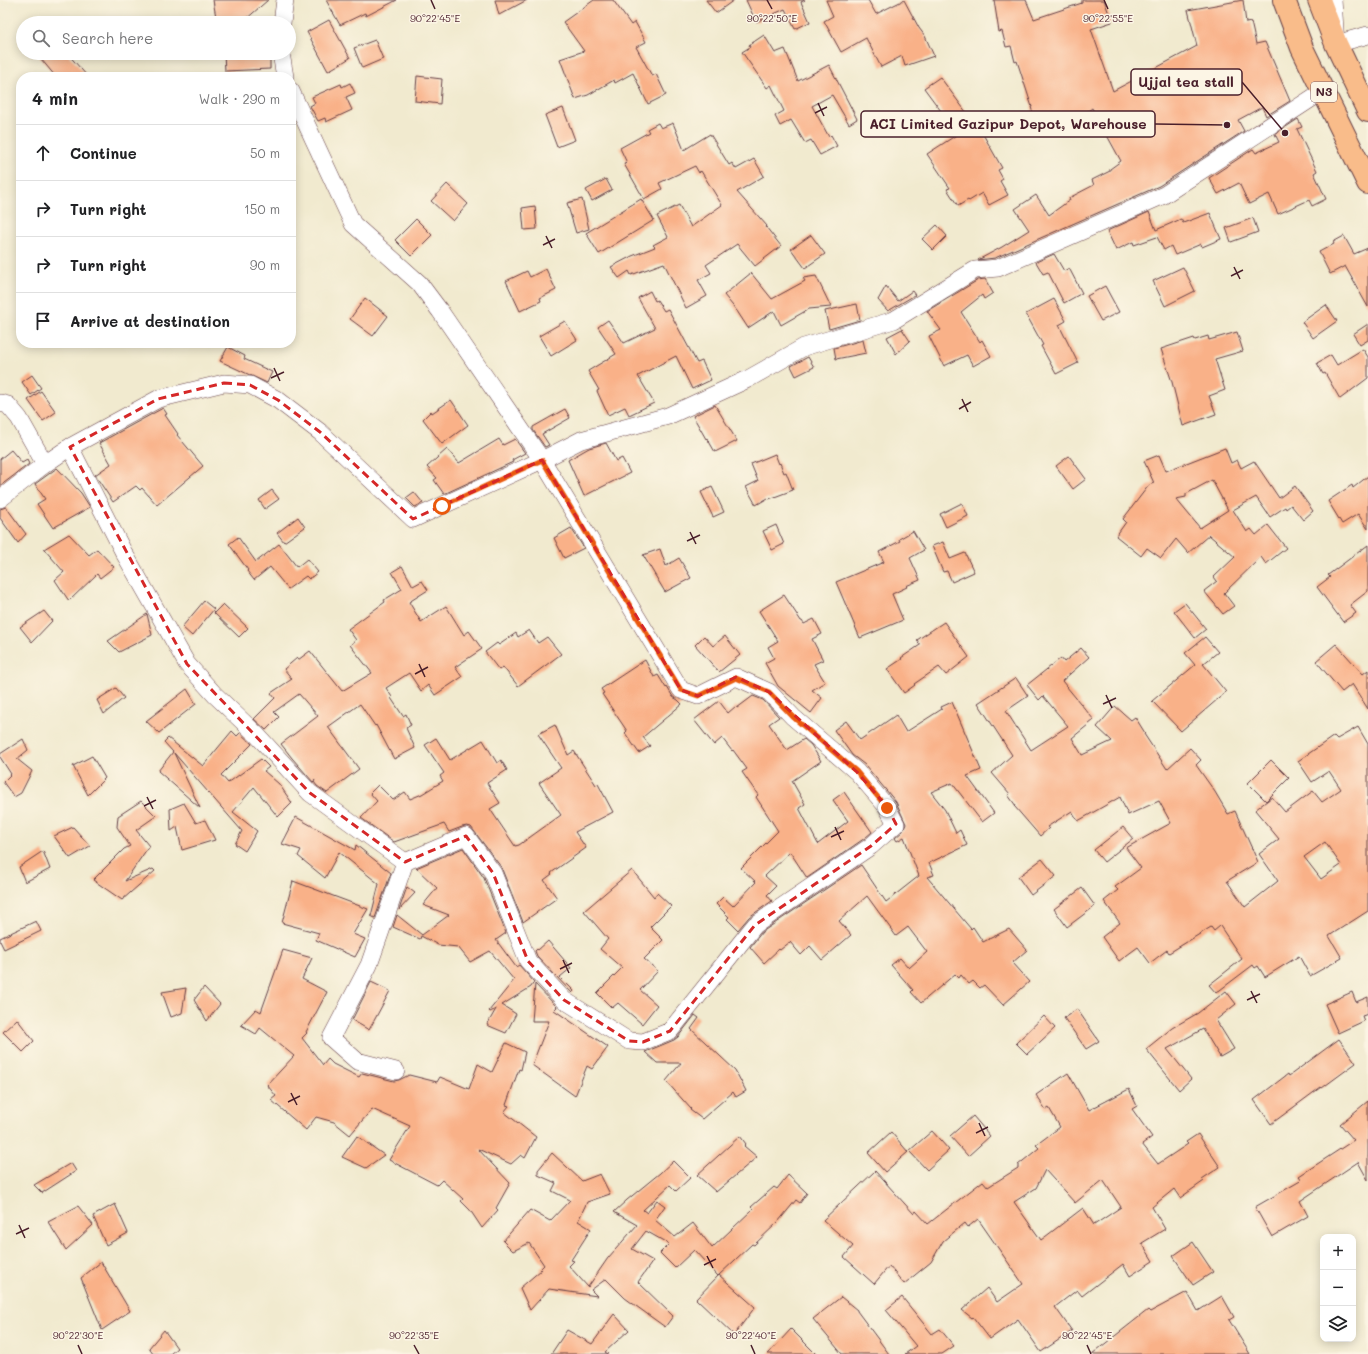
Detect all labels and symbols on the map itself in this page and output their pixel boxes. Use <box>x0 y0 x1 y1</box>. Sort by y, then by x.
text: 90°22'45"E <box>410 11 460 25</box>
text: 90°22'50"E <box>747 11 798 25</box>
text: 90°22'55"E <box>1083 11 1133 25</box>
callout: Ujjal tea stall <box>1131 69 1242 95</box>
text: Ujjal tea stall <box>1138 72 1234 91</box>
road number: N3 <box>1311 82 1337 102</box>
callout: ACI Limited Gazipur Depot, Warehouse <box>861 111 1155 137</box>
text: ACI Limited Gazipur Depot, Warehouse <box>869 114 1147 133</box>
route start <box>433 497 451 515</box>
route end <box>878 799 896 817</box>
text: 90°22'30"E <box>53 1328 104 1342</box>
text: 90°22'35"E <box>389 1328 439 1342</box>
text: 90°22'40"E <box>726 1328 777 1342</box>
text: 90°22'45"E <box>1062 1328 1112 1342</box>

